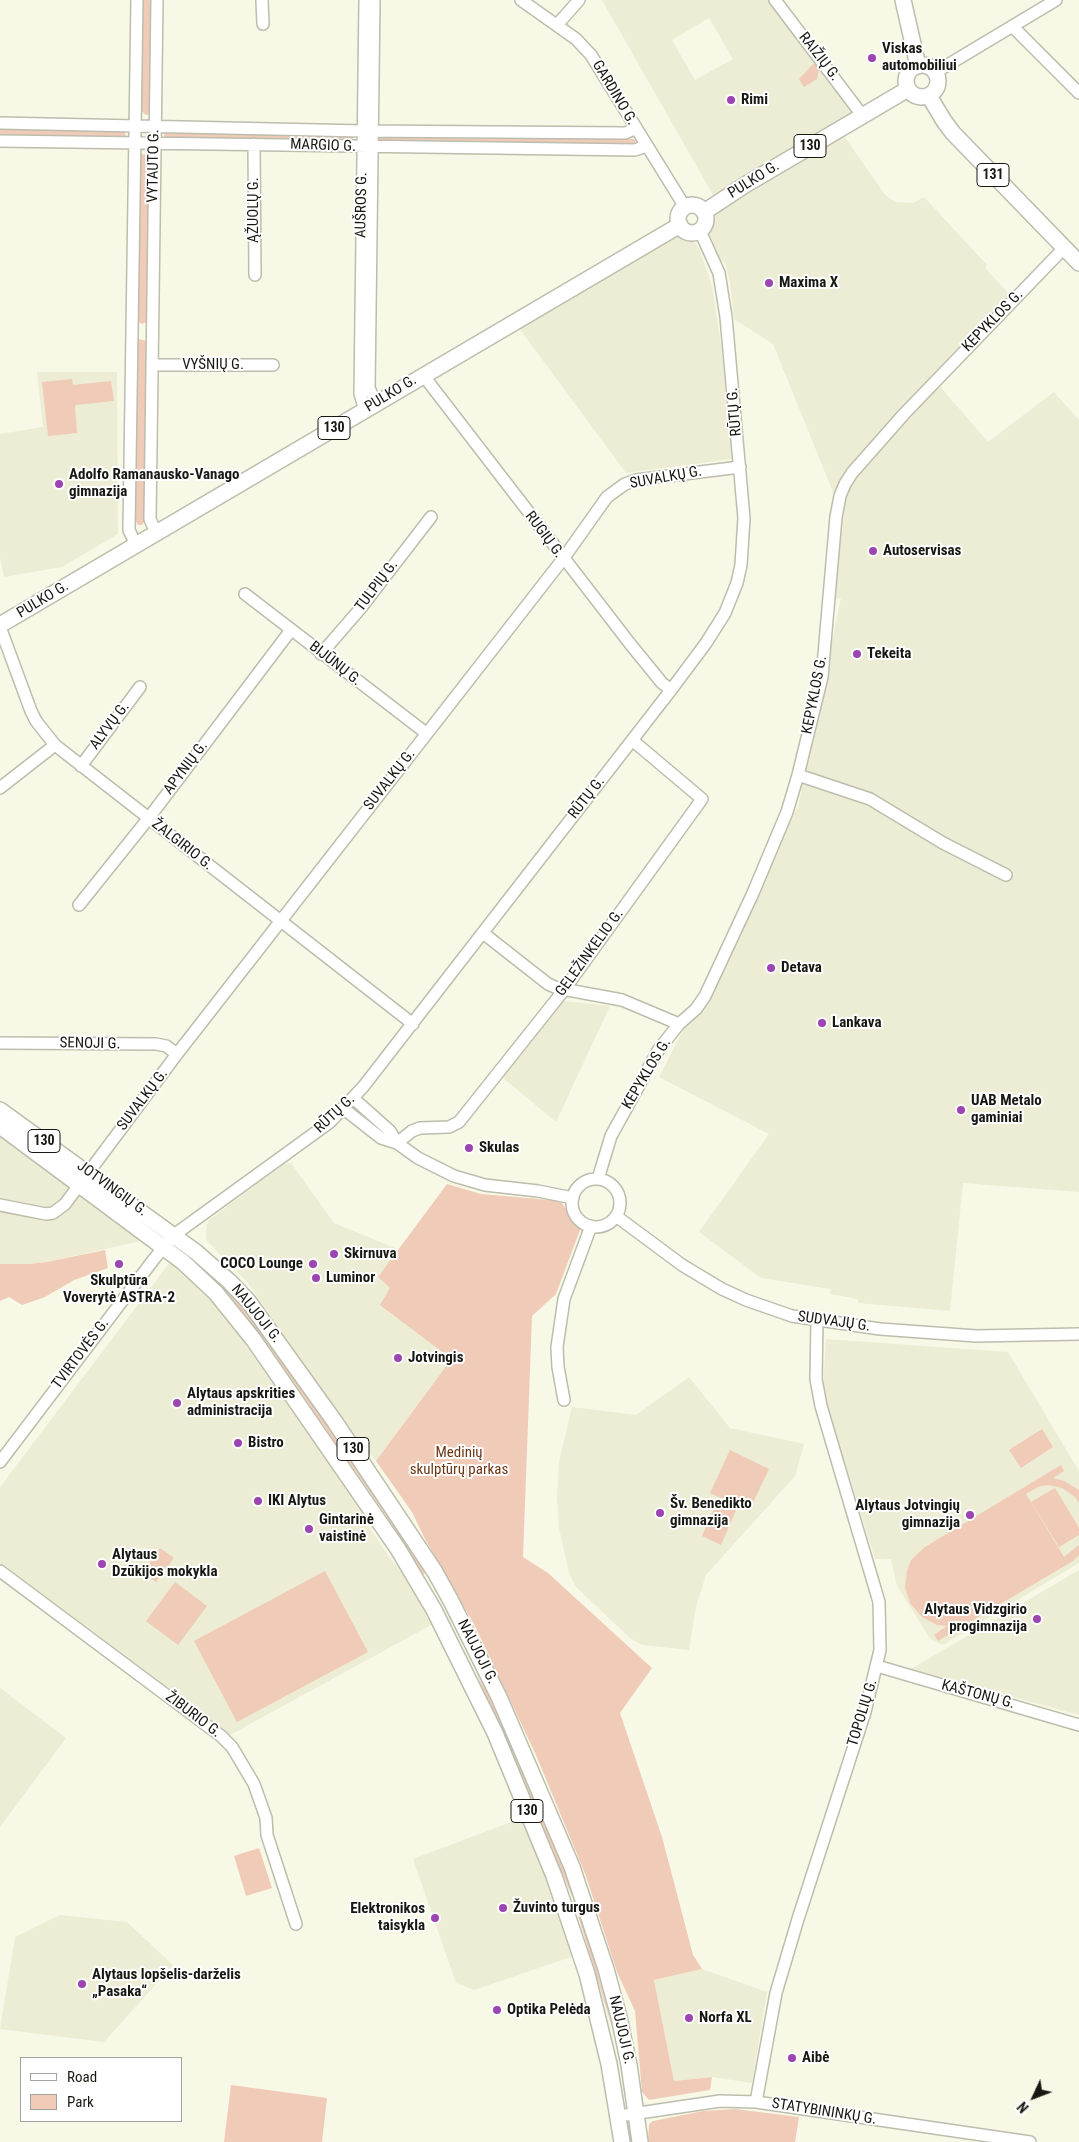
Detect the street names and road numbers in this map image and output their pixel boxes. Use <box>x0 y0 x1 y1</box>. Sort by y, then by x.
street label: RAIŽIŲ G. <box>794 29 844 85</box>
street label: GARDINO G. <box>588 57 640 129</box>
street label: VYTAUTO G. <box>144 129 164 203</box>
road number: 130 <box>794 134 826 158</box>
street label: MARGIO G. <box>290 136 356 156</box>
street label: PULKO G. <box>725 157 783 203</box>
road number: 131 <box>977 164 1009 186</box>
street label: AUŠROS G. <box>352 172 372 238</box>
street label: ĄŽUOLŲ G. <box>245 177 263 243</box>
street label: KEPYKLOS G. <box>959 286 1027 356</box>
street label: VYŠNIŲ G. <box>182 356 244 374</box>
street label: PULKO G. <box>362 372 420 416</box>
street label: RŪTŲ G. <box>724 387 746 437</box>
road number: 130 <box>318 416 350 439</box>
street label: SUVALKŲ G. <box>629 463 703 493</box>
street label: RUGIŲ G. <box>521 508 567 562</box>
street label: TULPIŲ G. <box>352 557 402 615</box>
street label: PULKO G. <box>14 578 72 622</box>
street label: BIJŪNŲ G. <box>305 638 365 690</box>
street label: KEPYKLOS G. <box>799 654 831 736</box>
street label: ALYVŲ G. <box>86 699 134 753</box>
street label: APYNIŲ G. <box>160 738 212 798</box>
street label: SUVALKŲ G. <box>361 746 419 814</box>
street label: RŪTŲ G. <box>565 773 609 823</box>
street label: ŽALGIRIO G. <box>148 815 216 875</box>
street label: GELEŽINKELIO G. <box>552 906 628 1000</box>
street label: SENOJI G. <box>59 1034 121 1054</box>
street label: KEPYKLOS G. <box>619 1035 675 1113</box>
street label: SUVALKŲ G. <box>114 1066 172 1134</box>
street label: RŪTŲ G. <box>311 1091 359 1137</box>
road number: 130 <box>28 1130 60 1152</box>
street label: JOTVINGIŲ G. <box>73 1157 151 1221</box>
street label: NAUJOJI G. <box>227 1281 285 1347</box>
street label: SUDVAJŲ G. <box>797 1308 871 1336</box>
street label: TVIRTOVĖS G. <box>49 1315 113 1393</box>
road number: 130 <box>337 1438 369 1460</box>
street label: NAUJOJI G. <box>453 1617 501 1687</box>
street label: TOPOLIŲ G. <box>844 1677 882 1749</box>
street label: KAŠTONŲ G. <box>939 1677 1017 1713</box>
street label: ŽIBURIO G. <box>162 1688 224 1742</box>
road number: 130 <box>511 1800 543 1822</box>
street label: NAUJOJI G. <box>604 1994 638 2066</box>
street label: STATYBININKŲ G. <box>770 2095 878 2129</box>

